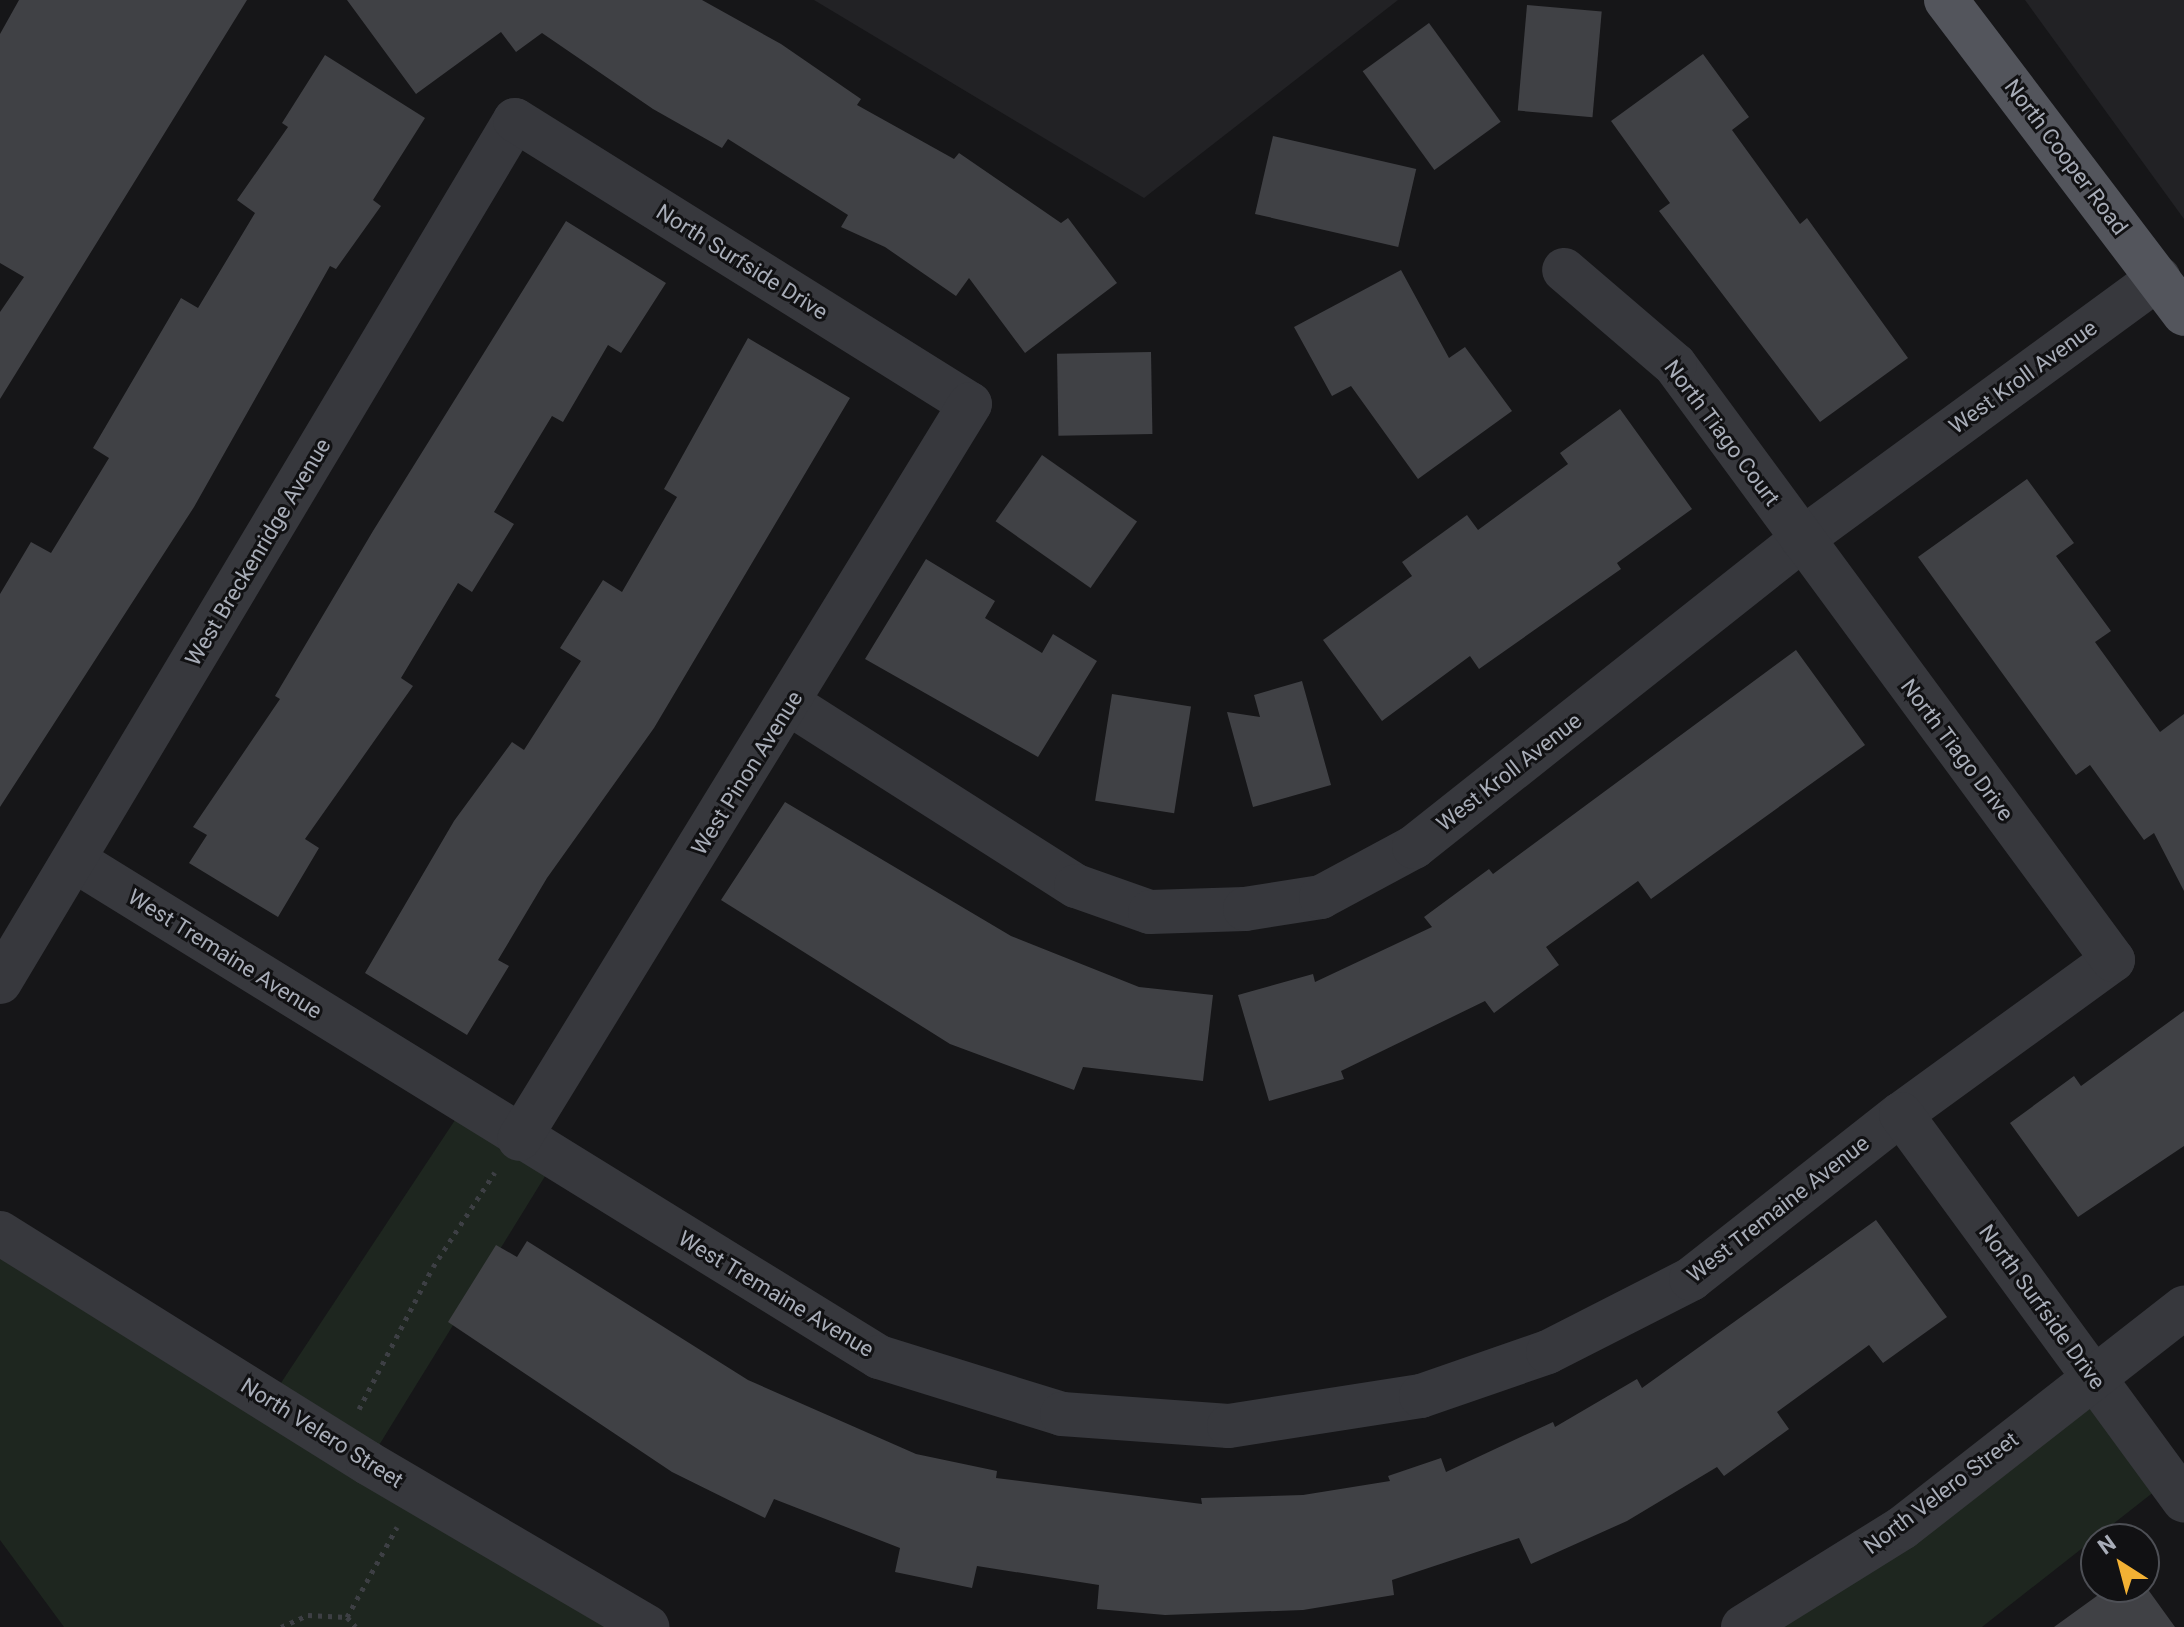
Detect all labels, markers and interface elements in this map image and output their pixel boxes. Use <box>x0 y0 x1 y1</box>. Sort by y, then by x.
street label: North Cooper Road <box>1999 74 2133 240</box>
street label: North Surfside Drive <box>651 199 833 325</box>
street label: West Kroll Avenue <box>1944 314 2102 440</box>
street label: North Tiago Court <box>1659 355 1785 511</box>
street label: West Breckenridge Avenue <box>180 434 336 670</box>
street label: North Tiago Drive <box>1895 674 2019 826</box>
street label: West Pinon Avenue <box>686 686 808 860</box>
street label: West Kroll Avenue <box>1431 707 1587 837</box>
street label: West Tremaine Avenue <box>123 883 327 1025</box>
street label: West Tremaine Avenue <box>1682 1130 1874 1288</box>
street label: North Surfside Drive <box>1973 1220 2111 1394</box>
street label: West Tremaine Avenue <box>673 1225 879 1363</box>
street label: North Velero Street <box>236 1372 408 1494</box>
street label: North Velero Street <box>1859 1426 2023 1560</box>
north arrow <box>2080 1523 2160 1603</box>
text: N <box>2093 1530 2120 1559</box>

